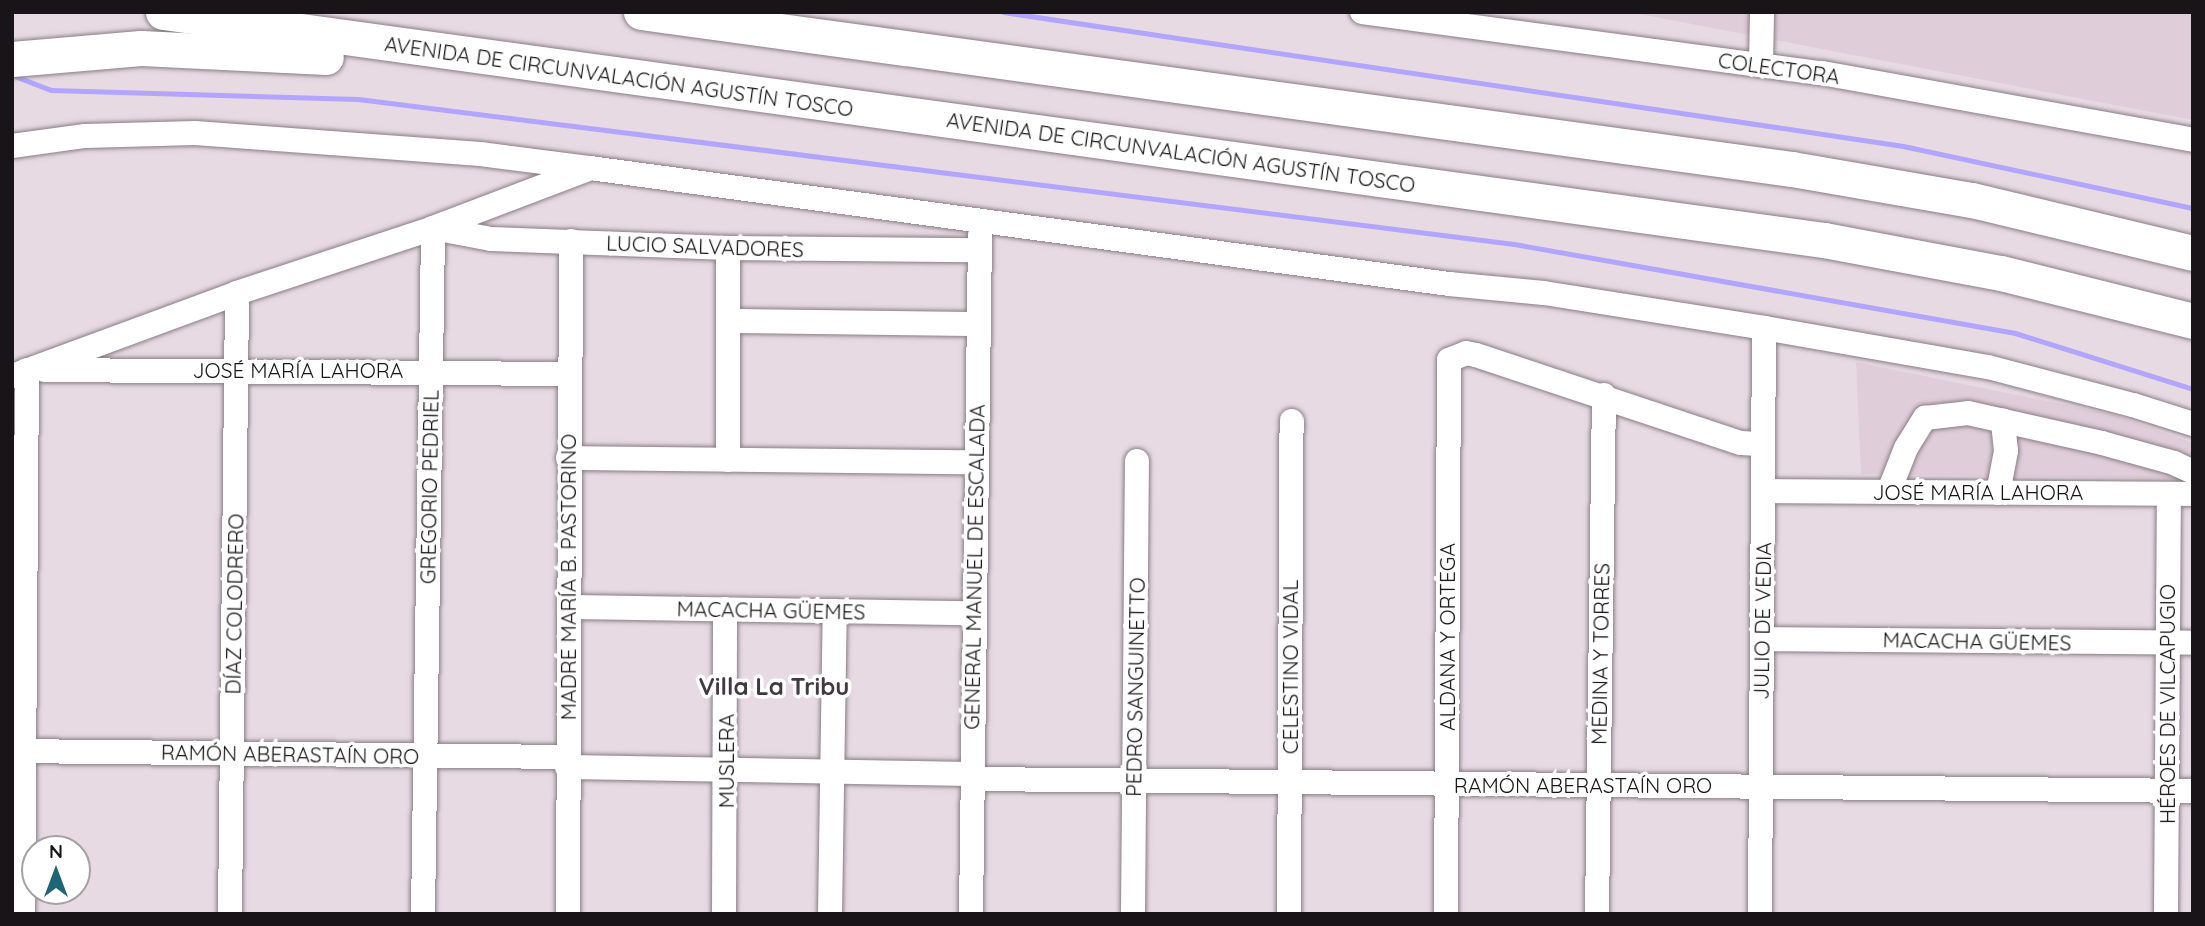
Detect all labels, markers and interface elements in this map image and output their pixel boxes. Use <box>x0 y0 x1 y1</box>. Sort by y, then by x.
street label: AVENIDA DE CIRCUNVALACIÓN AGUSTÍN TOSCO <box>383 31 855 121</box>
street label: COLECTORA <box>1717 47 1841 89</box>
street label: AVENIDA DE CIRCUNVALACIÓN AGUSTÍN TOSCO <box>945 107 1417 197</box>
street label: LUCIO SALVADORES <box>606 230 804 262</box>
street label: JOSÉ MARÍA LAHORA <box>193 357 403 383</box>
street label: GREGORIO PEDRIEL <box>415 390 443 584</box>
street label: GENERAL MANUEL DE ESCALADA <box>959 404 989 730</box>
street label: MADRE MARÍA B. PASTORINO <box>555 434 581 720</box>
street label: JOSÉ MARÍA LAHORA <box>1873 479 2083 505</box>
street label: DÍAZ COLODRERO <box>220 513 248 695</box>
street label: JULIO DE VEDIA <box>1748 542 1776 700</box>
street label: ALDANA Y ORTEGA <box>1434 543 1460 731</box>
street label: MEDINA Y TORRES <box>1586 563 1614 745</box>
street label: PEDRO SANGUINETTO <box>1120 577 1150 797</box>
street label: CELESTINO VIDAL <box>1277 580 1303 754</box>
street label: HÉROES DE VILCAPUGIO <box>2154 584 2180 824</box>
street label: MACACHA GÜEMES <box>676 596 866 624</box>
street label: MACACHA GÜEMES <box>1882 627 2072 655</box>
district label: Villa La Tribu <box>699 673 849 701</box>
street label: MUSLERA <box>713 714 739 808</box>
street label: RAMÓN ABERASTAÍN ORO <box>161 739 419 769</box>
street label: RAMÓN ABERASTAÍN ORO <box>1454 772 1712 798</box>
north arrow <box>21 835 91 905</box>
text: N <box>49 839 63 863</box>

